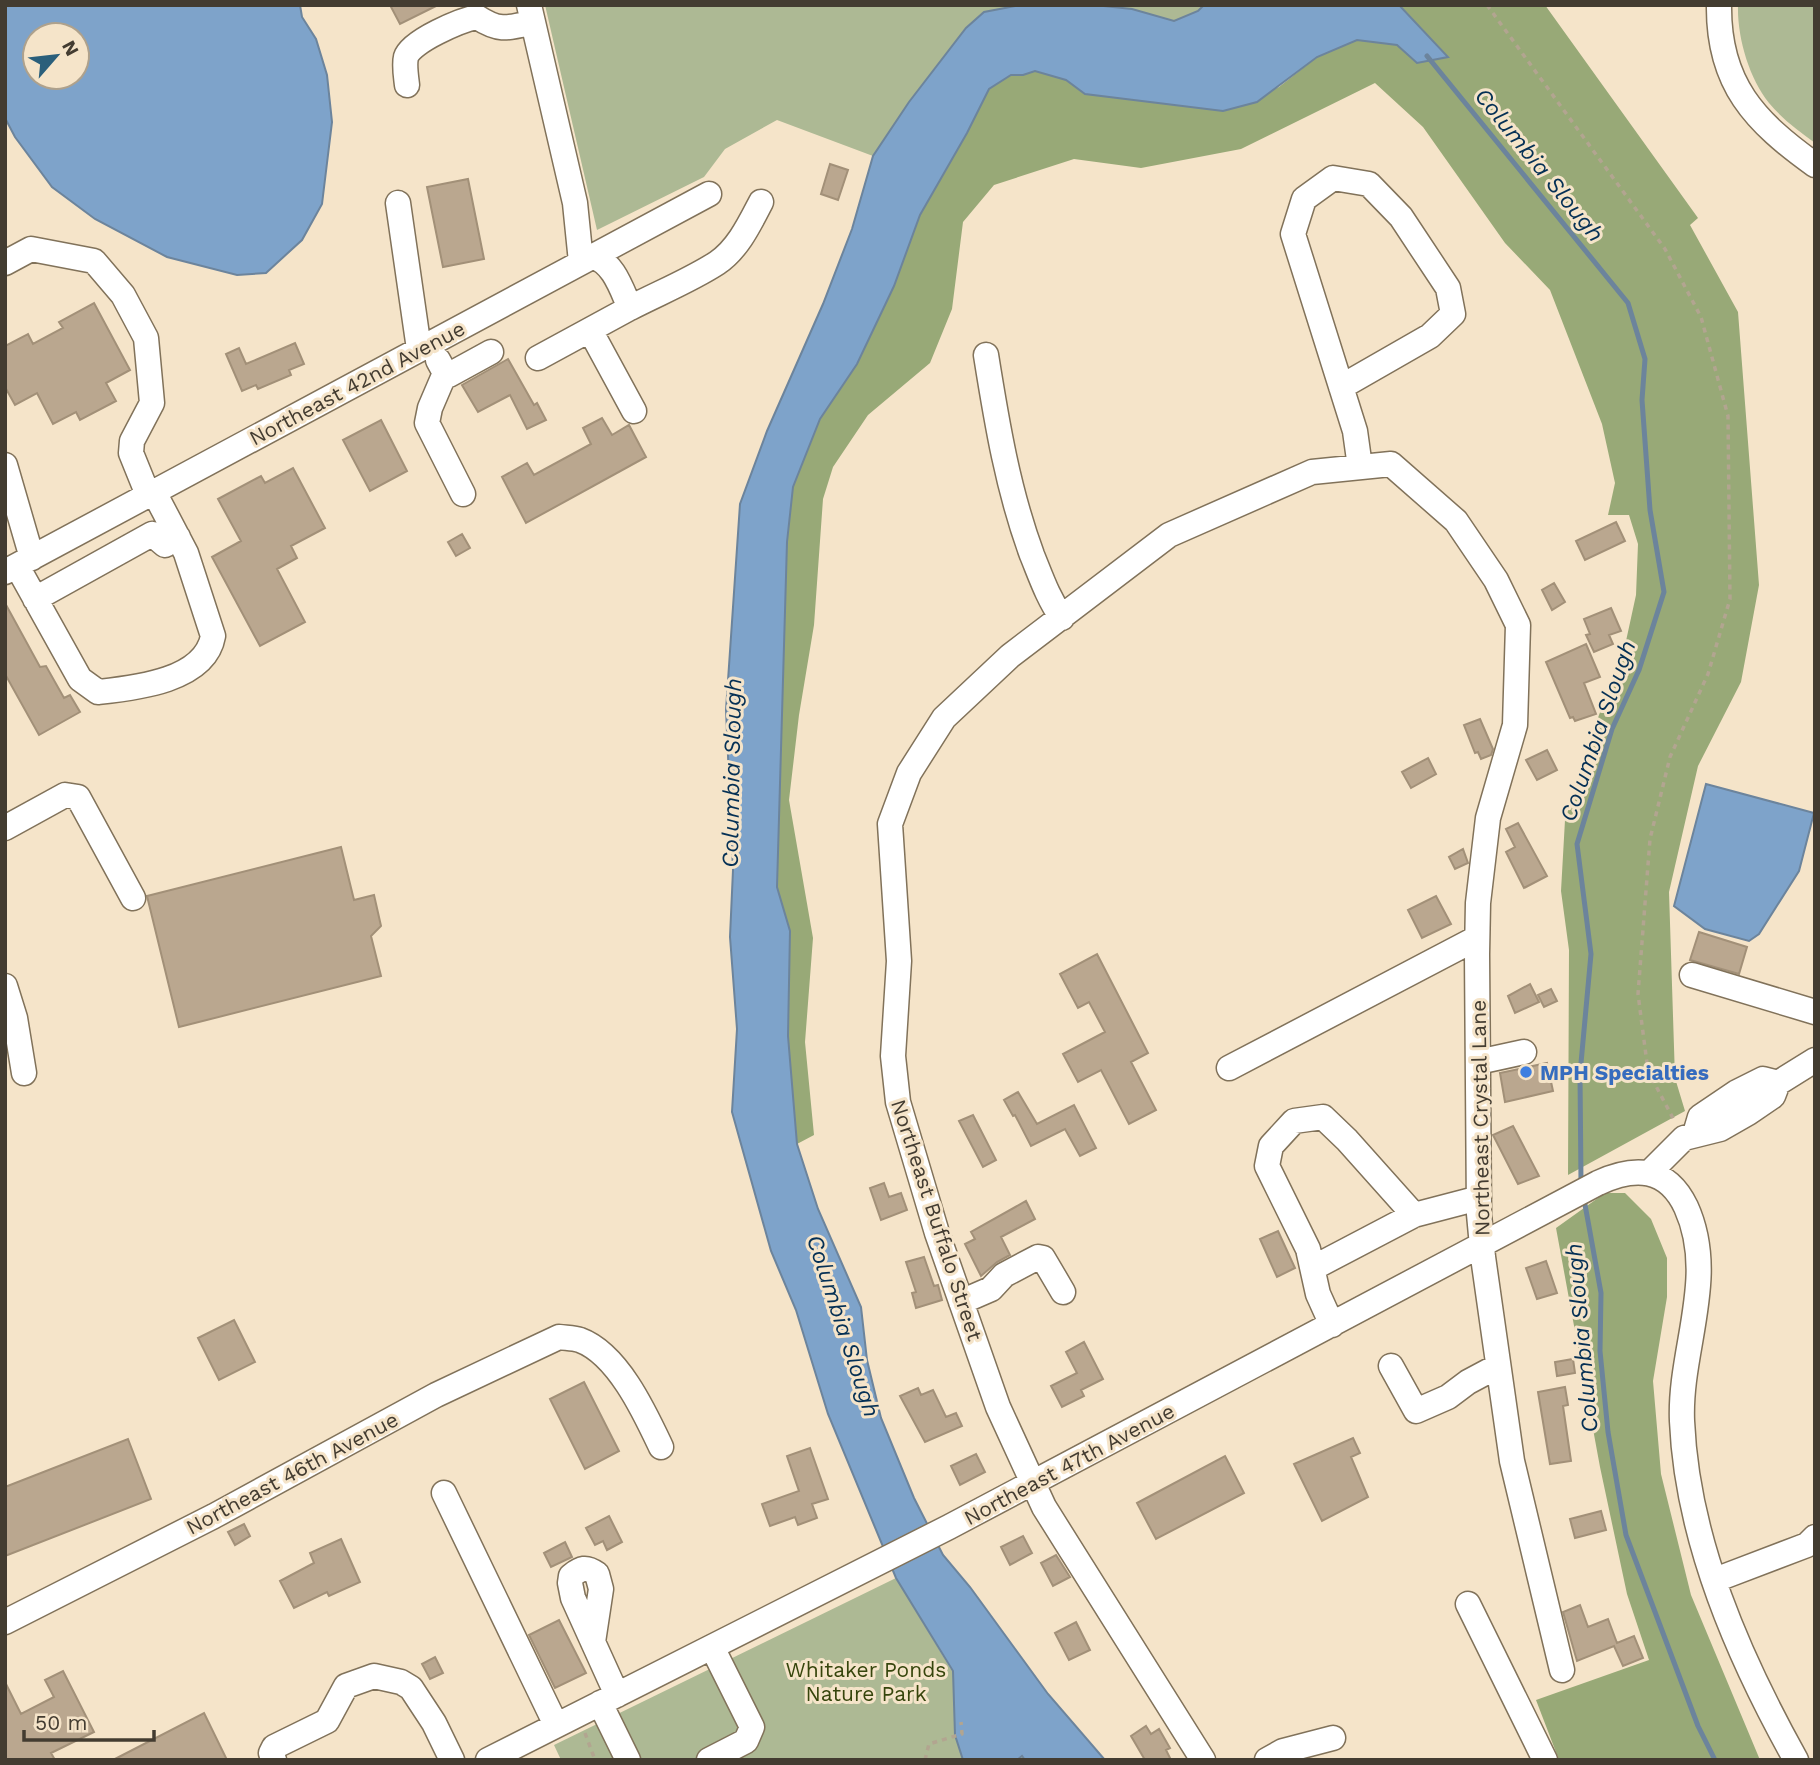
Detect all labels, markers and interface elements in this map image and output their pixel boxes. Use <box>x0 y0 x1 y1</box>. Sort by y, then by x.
north arrow <box>21 21 91 91</box>
text: N <box>57 37 84 60</box>
water label: Columbia Slough <box>1469 83 1609 247</box>
street label: Northeast 42nd Avenue <box>245 316 469 450</box>
water label: Columbia Slough <box>1554 637 1642 825</box>
water label: Columbia Slough <box>717 678 747 868</box>
street label: Northeast Crystal Lane <box>1465 1000 1495 1236</box>
place label: MPH Specialties <box>1540 1060 1709 1085</box>
marker: MPH Specialties <box>1518 1064 1534 1080</box>
street label: Northeast Buffalo Street <box>886 1096 988 1344</box>
water label: Columbia Slough <box>801 1232 885 1420</box>
water label: Columbia Slough <box>1560 1242 1604 1434</box>
street label: Northeast 47th Avenue <box>960 1398 1178 1530</box>
street label: Northeast 46th Avenue <box>182 1406 402 1540</box>
park label: Whitaker Ponds Nature Park <box>786 1657 946 1706</box>
scale bar <box>24 1698 154 1742</box>
text: 50 m <box>35 1710 87 1735</box>

